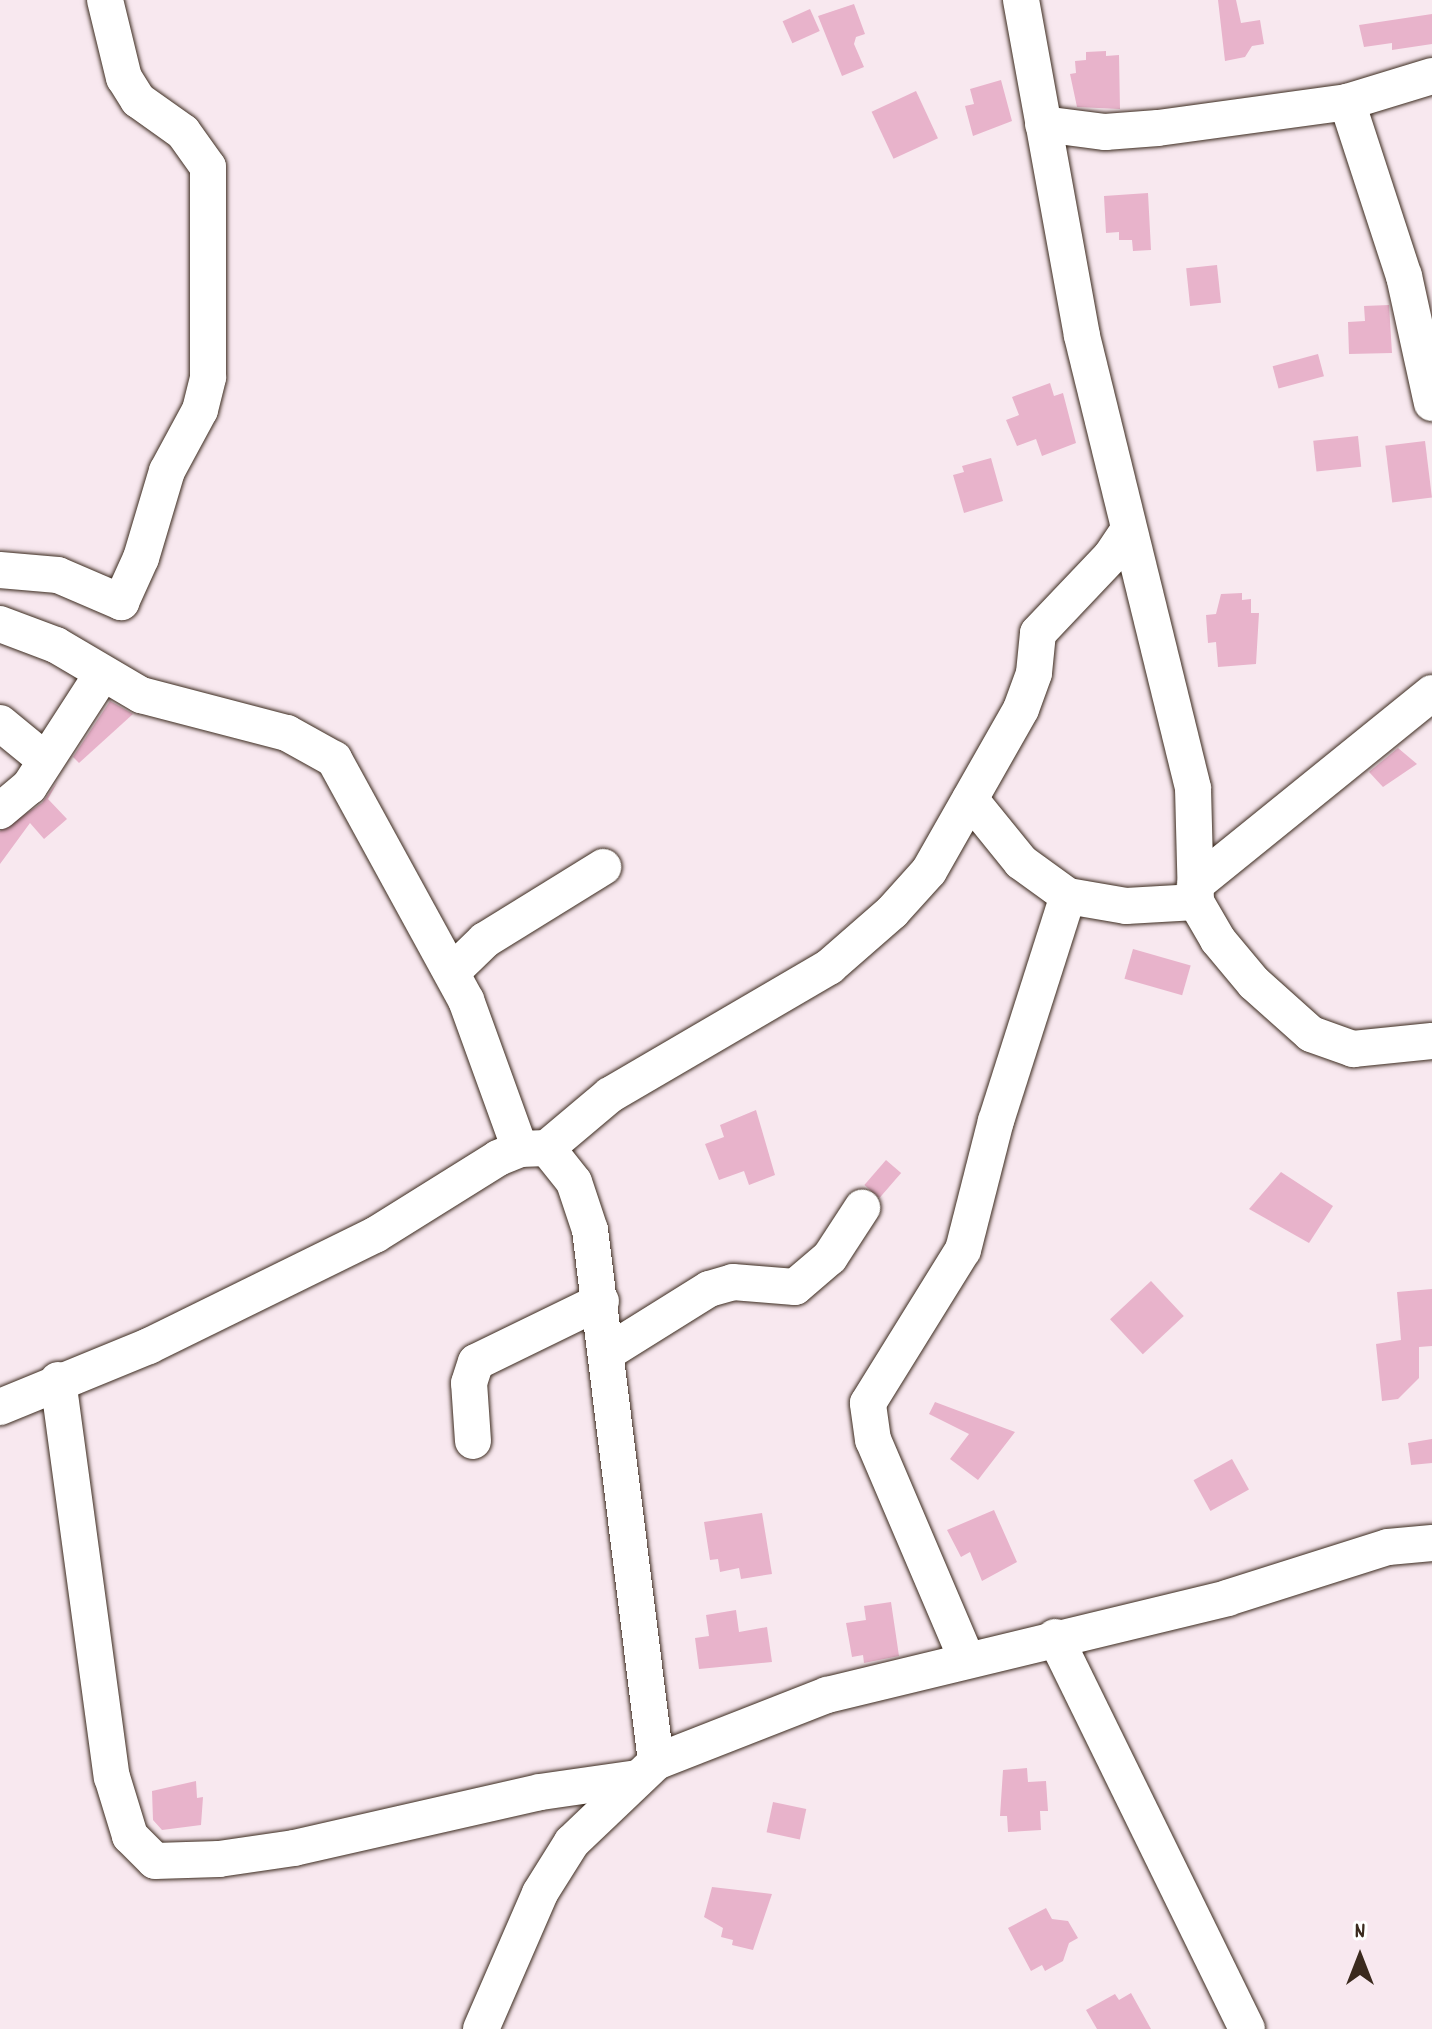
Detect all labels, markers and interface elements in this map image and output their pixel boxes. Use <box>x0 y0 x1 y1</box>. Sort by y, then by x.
north arrow <box>1320 1917 1400 1997</box>
text: N <box>1355 1917 1365 1948</box>

